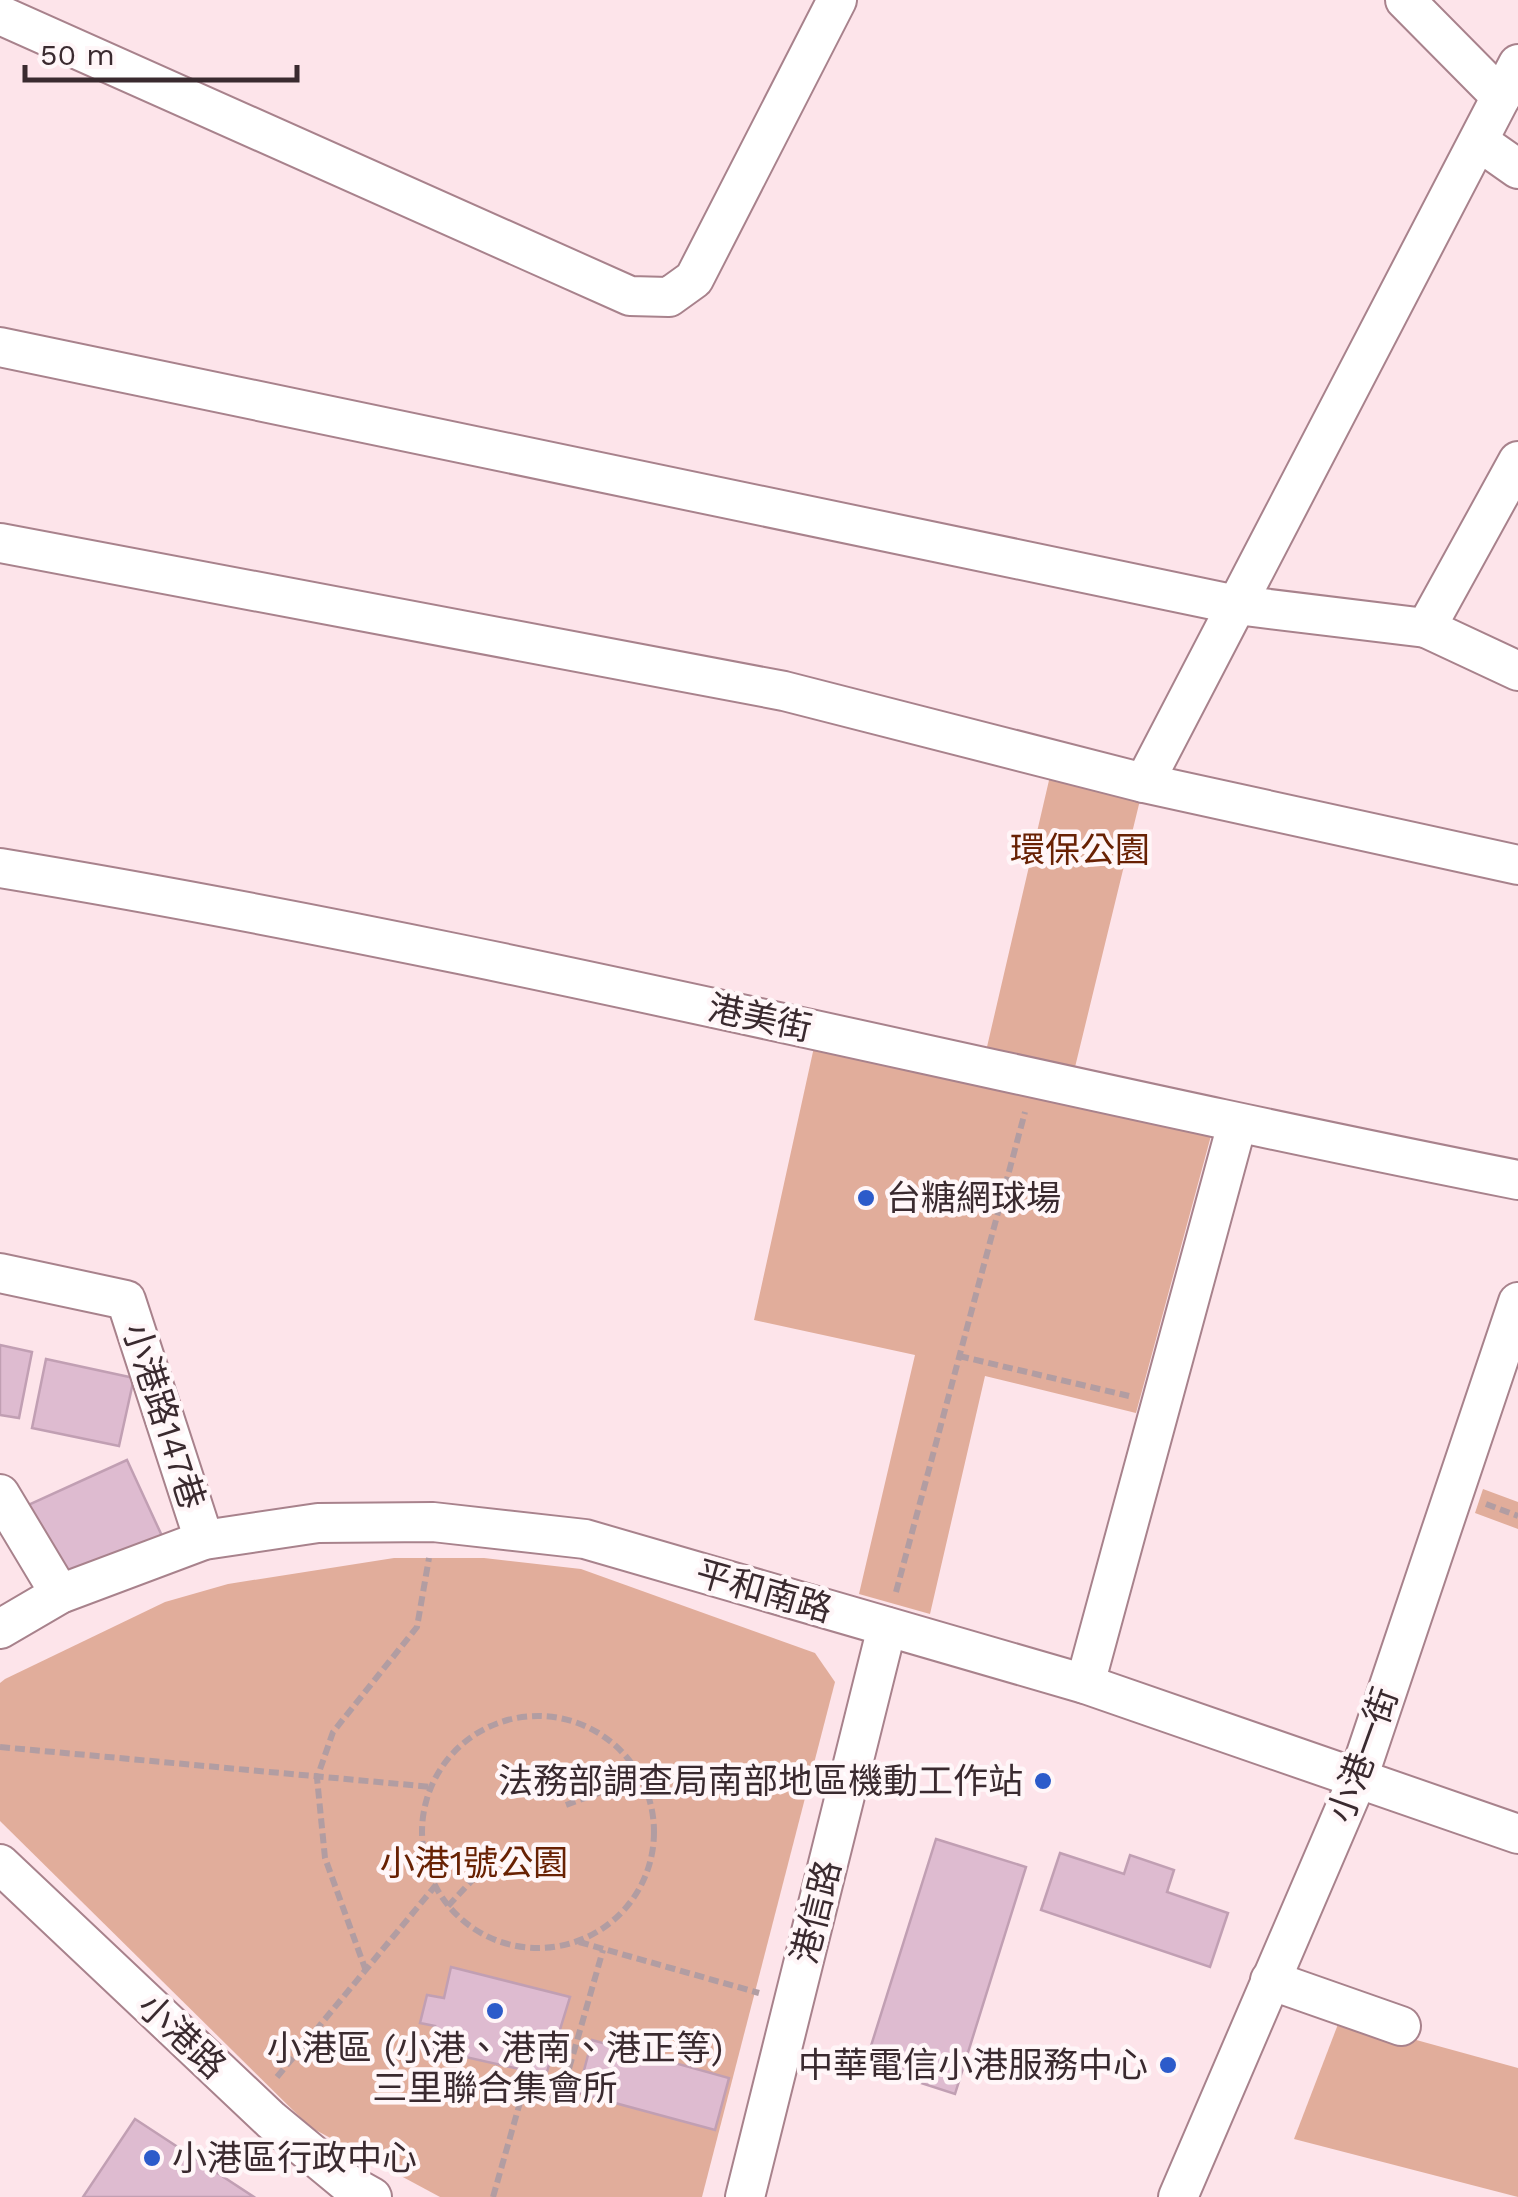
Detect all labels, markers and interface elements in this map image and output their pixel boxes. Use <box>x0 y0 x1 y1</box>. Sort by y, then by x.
scale bar <box>25 20 298 82</box>
text: 50 m <box>40 37 115 72</box>
park label: 環保公園 <box>1010 829 1150 871</box>
street label: 港美街 <box>704 987 816 1049</box>
place label: 台糖網球場 <box>886 1177 1061 1219</box>
marker: 台糖網球場 <box>855 1187 877 1209</box>
street label: 小港路147巷 <box>114 1318 214 1514</box>
street label: 平和南路 <box>691 1552 837 1630</box>
street label: 小港一街 <box>1319 1682 1407 1828</box>
place label: 法務部調查局南部地區機動工作站 <box>498 1760 1023 1802</box>
marker: 法務部調查局南部地區機動工作站 <box>1032 1770 1054 1792</box>
park label: 小港1號公園 <box>380 1842 568 1884</box>
street label: 港信路 <box>783 1856 849 1968</box>
street label: 小港路 <box>129 1985 235 2087</box>
marker: 小港區 (小港、港南、港正等) 三里聯合集會所 <box>484 2000 506 2022</box>
place label: 小港區 (小港、港南、港正等) 三里聯合集會所 <box>267 2027 723 2109</box>
place label: 中華電信小港服務中心 <box>798 2044 1148 2086</box>
marker: 中華電信小港服務中心 <box>1157 2054 1179 2076</box>
place label: 小港區行政中心 <box>172 2137 417 2179</box>
marker: 小港區行政中心 <box>141 2147 163 2169</box>

